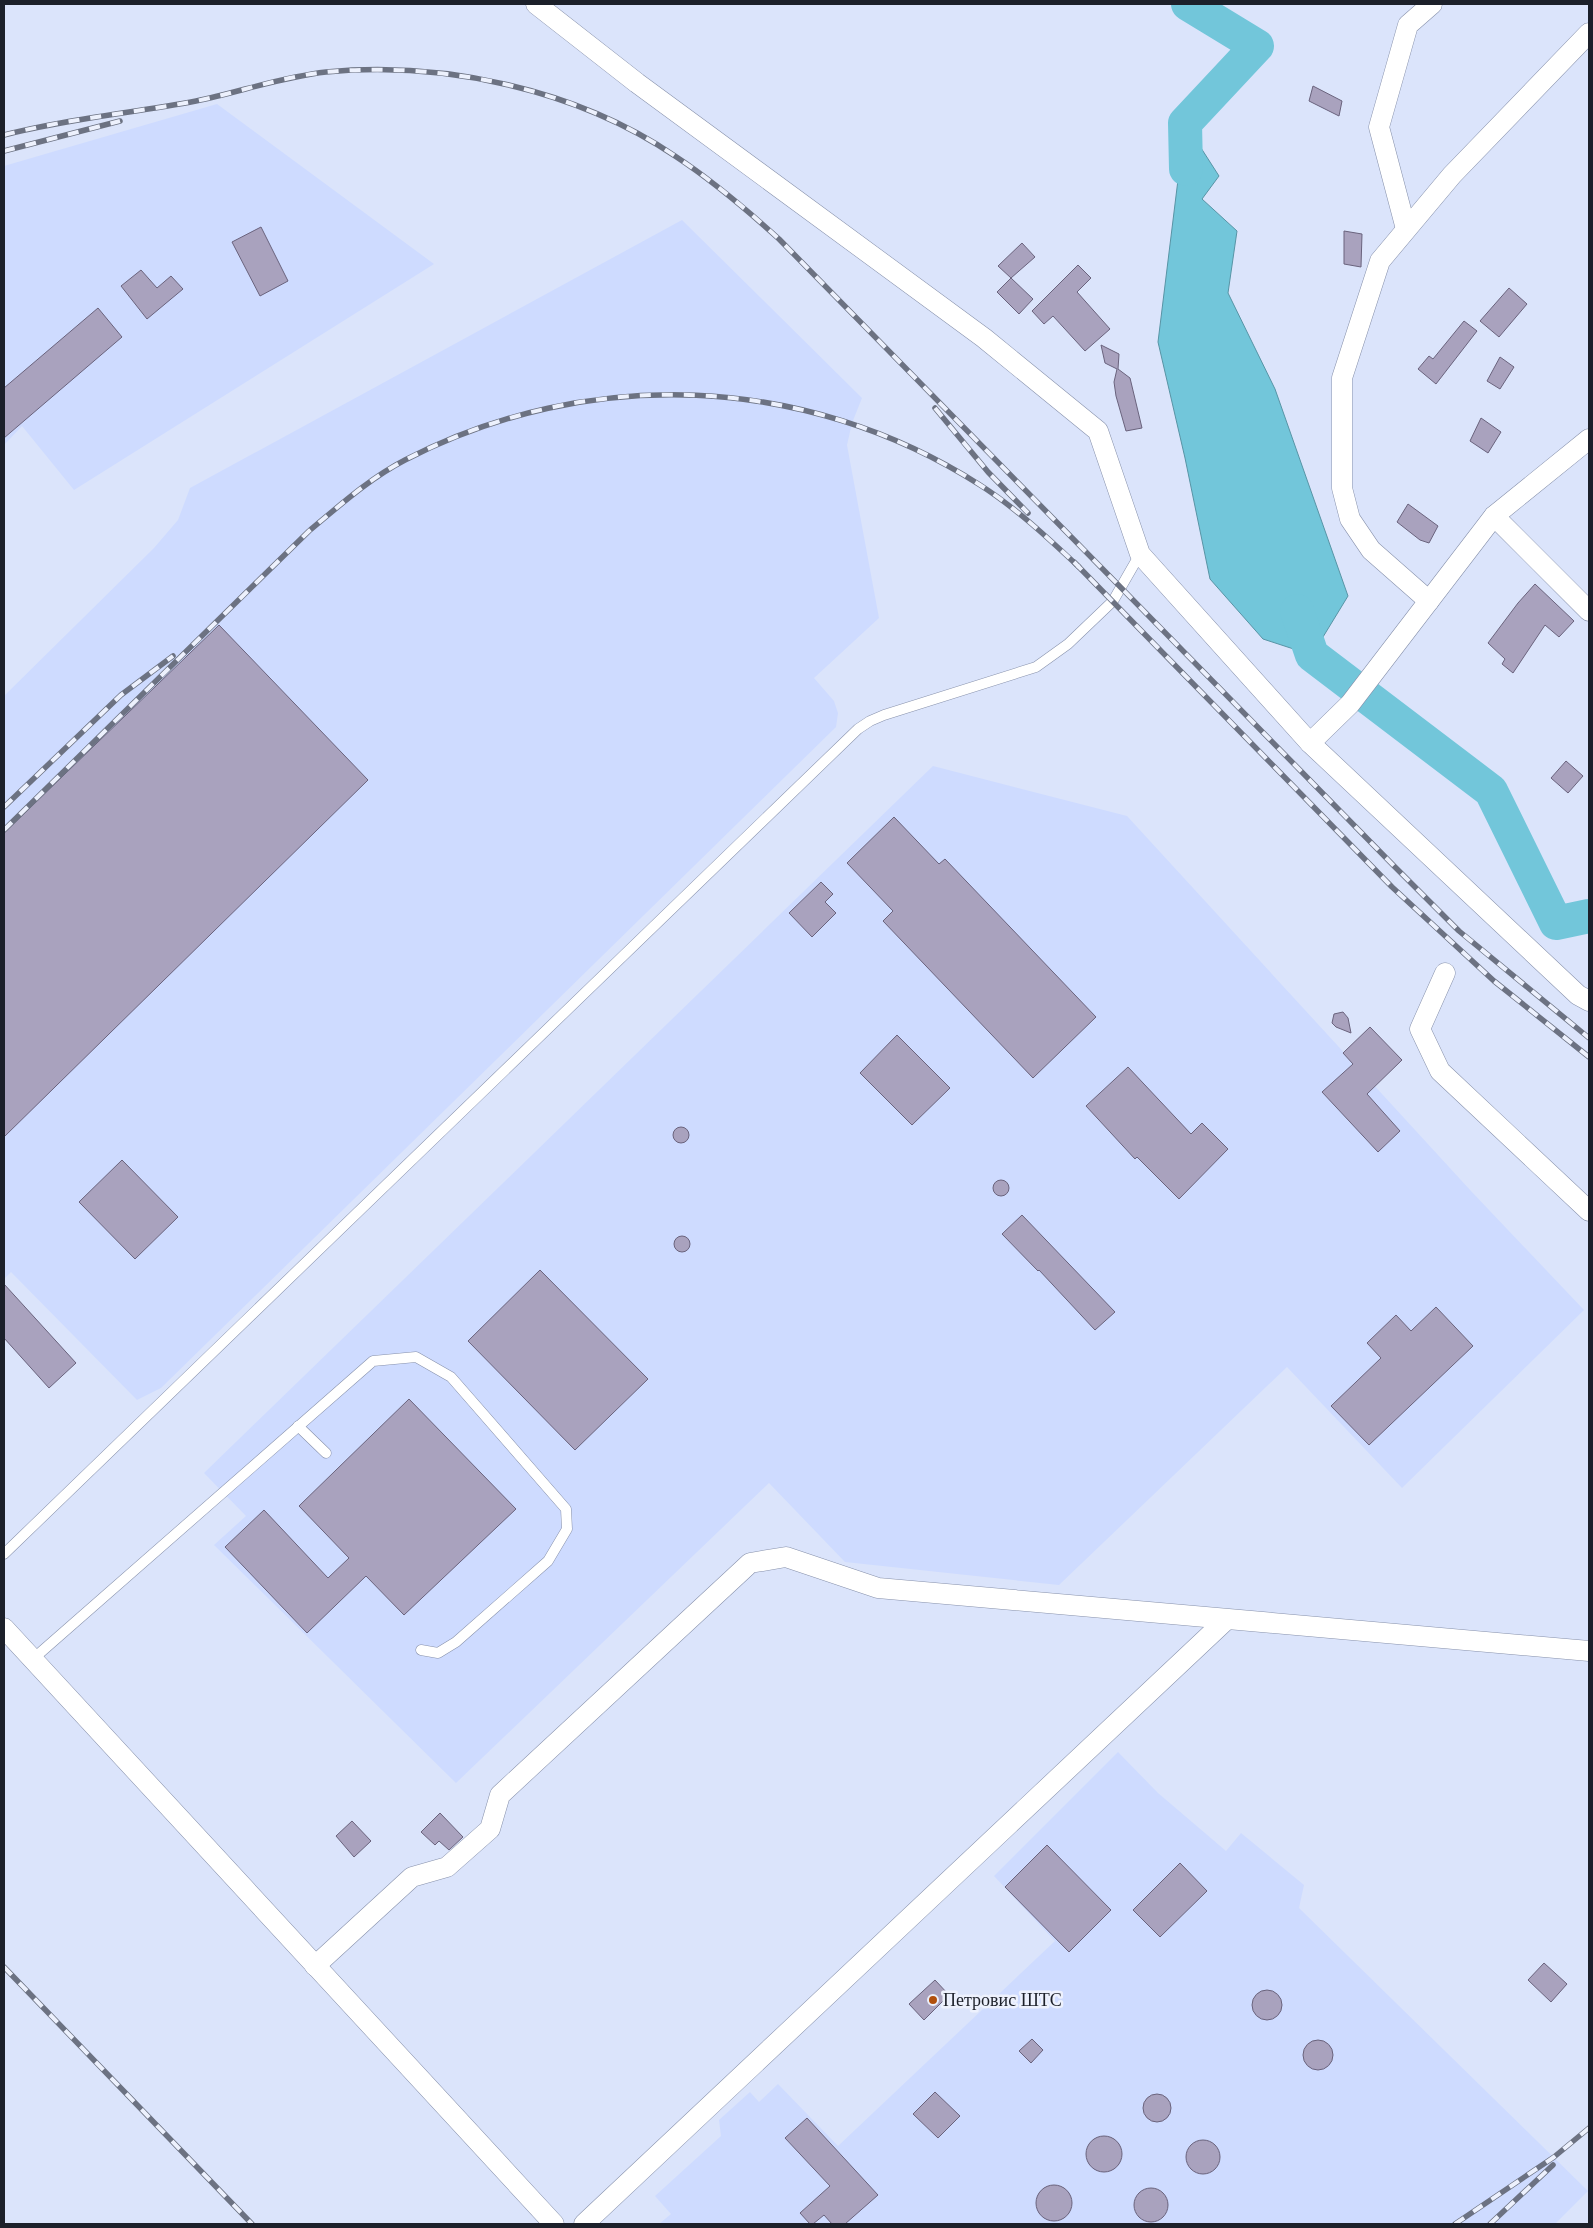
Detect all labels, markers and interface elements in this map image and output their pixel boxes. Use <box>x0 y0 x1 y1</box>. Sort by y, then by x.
place label: Петровис ШТС <box>943 1990 1062 2010</box>
marker: Петровис ШТС <box>927 1994 939 2006</box>

